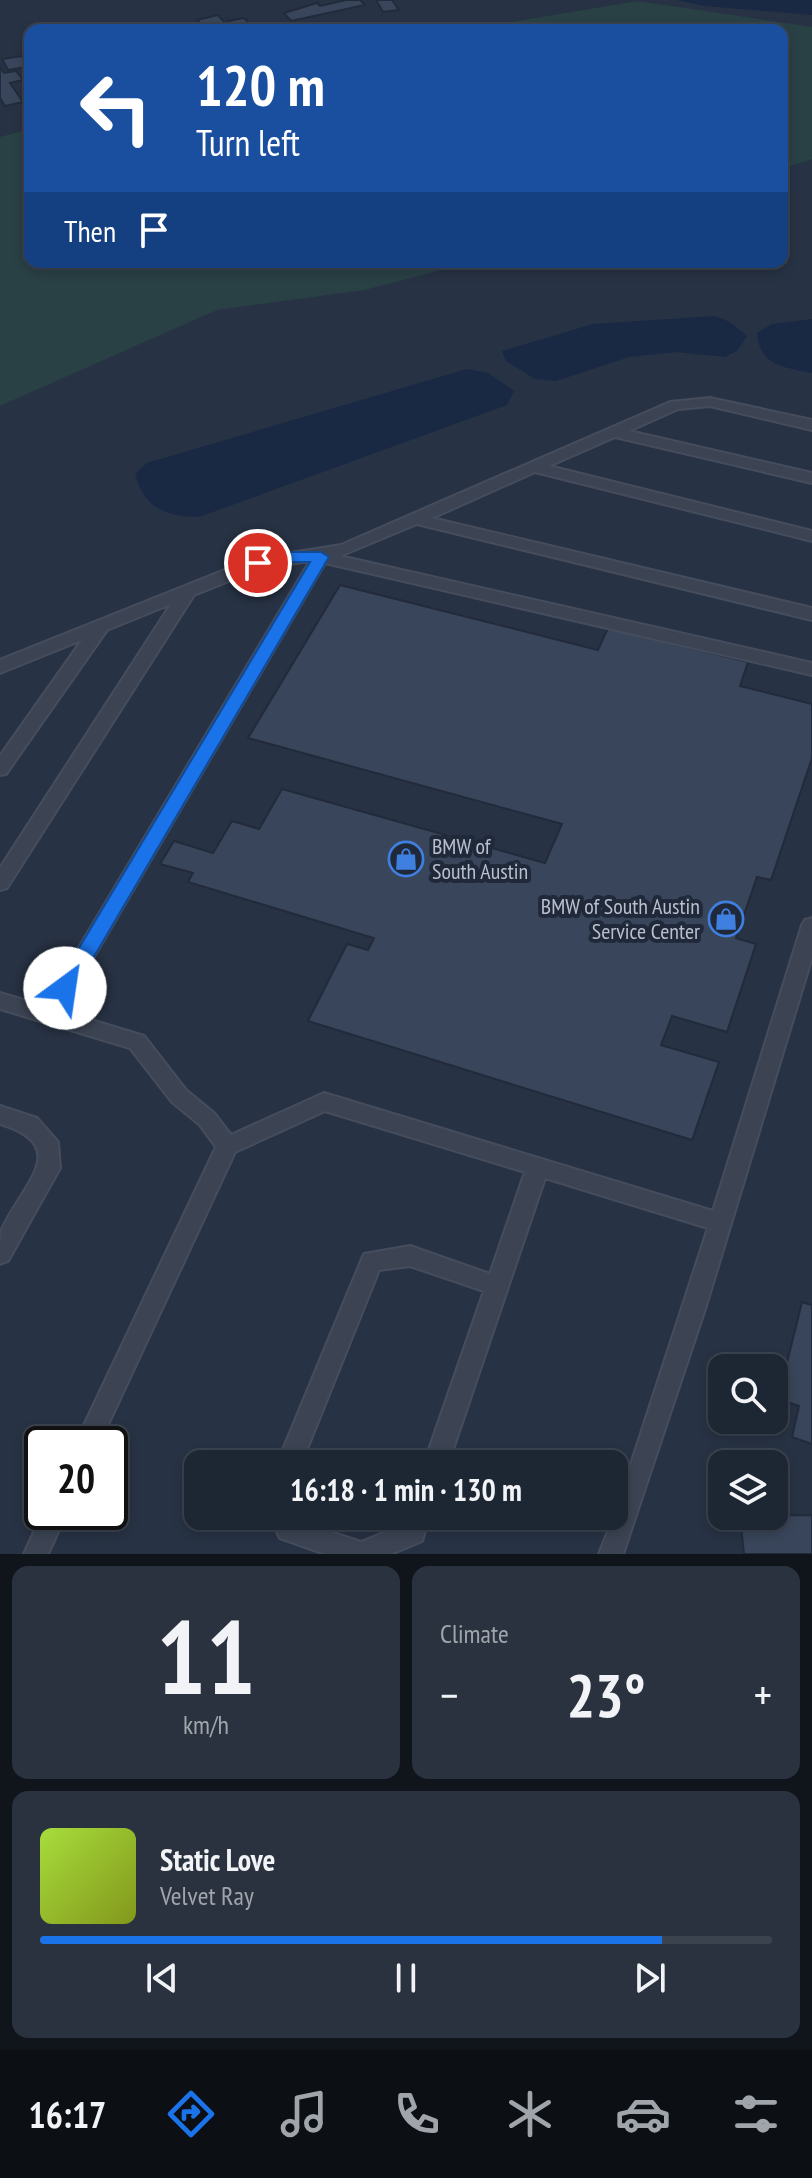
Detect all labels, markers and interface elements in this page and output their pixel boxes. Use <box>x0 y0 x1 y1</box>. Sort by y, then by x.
text: 120 m <box>196 49 325 121</box>
icon: left <box>64 56 168 160</box>
text: Turn left <box>196 119 300 166</box>
icon: arrive <box>132 208 176 252</box>
text: Then <box>64 211 116 250</box>
pin <box>224 529 292 597</box>
icon: arrive <box>236 541 280 585</box>
place label: BMW of South Austin <box>432 832 528 885</box>
shop icon: BMW of South Austin <box>387 840 425 878</box>
place label: BMW of South Austin Service Center <box>541 892 700 945</box>
shop icon: BMW of South Austin Service Center <box>707 900 745 938</box>
position arrow <box>23 946 107 1030</box>
map controls <box>708 1354 788 1530</box>
button: search <box>708 1354 788 1434</box>
speed limit sign: 20 <box>24 1426 128 1530</box>
button: layers <box>708 1450 788 1530</box>
text: 16:18 · 1 min · 130 m <box>290 1470 522 1509</box>
text: 11 <box>156 1588 256 1723</box>
text: Climate <box>440 1617 509 1650</box>
text: 23° <box>566 1656 646 1734</box>
text: − <box>440 1666 458 1723</box>
text: + <box>754 1666 772 1723</box>
text: km/h <box>183 1708 229 1741</box>
text: Static Love <box>160 1840 275 1879</box>
text: Velvet Ray <box>160 1879 254 1912</box>
icon: previous <box>140 1956 184 2000</box>
icon: pause <box>384 1956 428 2000</box>
icon: next <box>628 1956 672 2000</box>
icon: directions <box>163 2086 219 2142</box>
icon: music <box>276 2086 332 2142</box>
icon: phone <box>389 2086 445 2142</box>
icon: climate <box>502 2086 558 2142</box>
icon: car <box>615 2086 671 2142</box>
icon: filters <box>728 2086 784 2142</box>
text: 16:17 <box>28 2091 106 2138</box>

